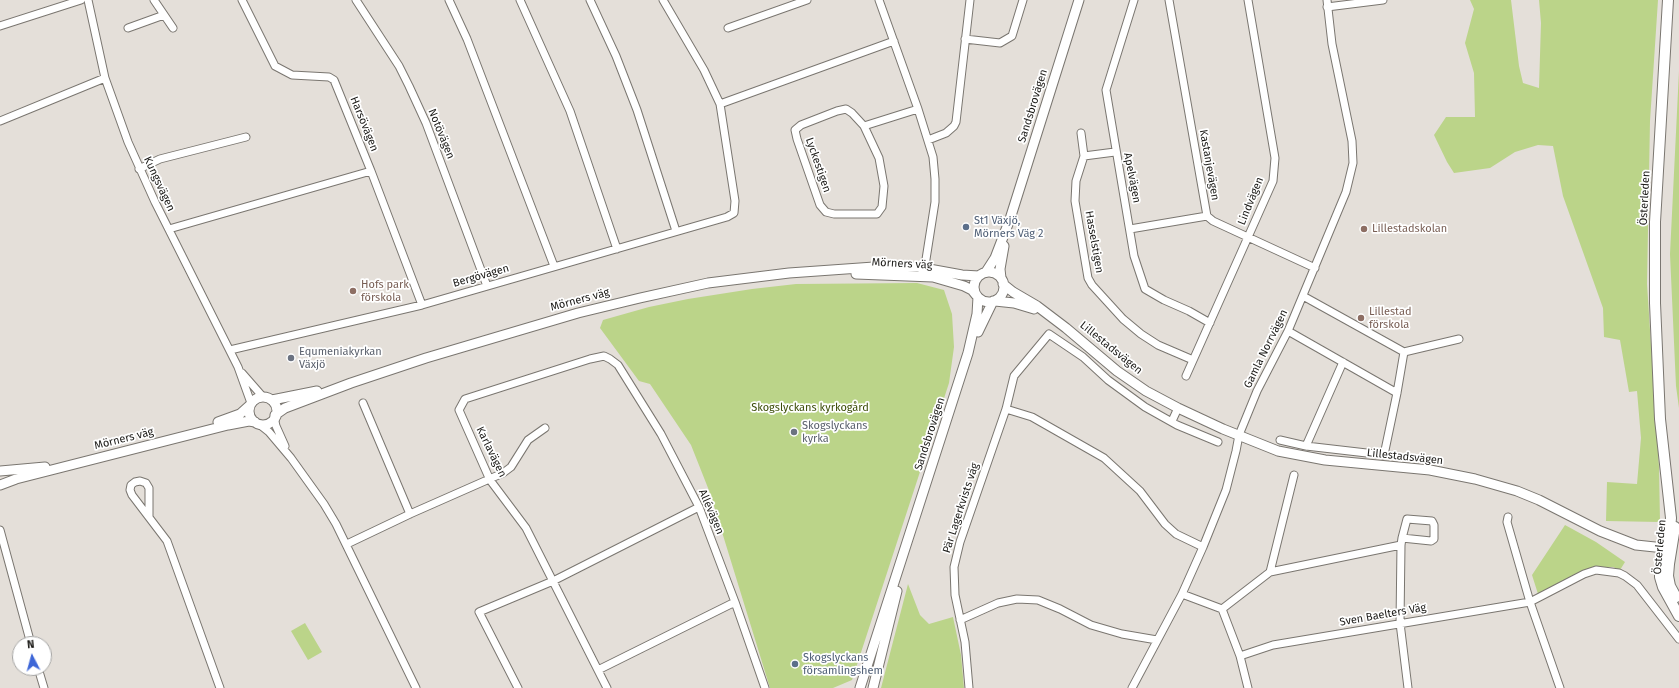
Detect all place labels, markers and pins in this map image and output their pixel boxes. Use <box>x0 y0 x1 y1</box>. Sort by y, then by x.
place label: St1 Växjö, Mörners Väg 2 <box>974 214 1043 240</box>
marker: St1 Växjö, Mörners Väg 2 <box>961 222 971 232</box>
place label: Lillestadskolan <box>1372 222 1447 236</box>
marker: Lillestadskolan <box>1359 224 1369 234</box>
place label: Hofs park förskola <box>361 278 409 304</box>
marker: Hofs park förskola <box>348 286 358 296</box>
place label: Lillestad förskola <box>1369 305 1412 331</box>
marker: Lillestad förskola <box>1356 313 1366 323</box>
place label: Equmeniakyrkan Växjö <box>299 345 382 371</box>
marker: Equmeniakyrkan Växjö <box>286 353 296 363</box>
place label: Skogslyckans kyrka <box>802 419 868 445</box>
marker: Skogslyckans kyrka <box>789 427 799 437</box>
place label: Skogslyckans församlingshem <box>803 651 883 677</box>
marker: Skogslyckans församlingshem <box>790 659 800 669</box>

